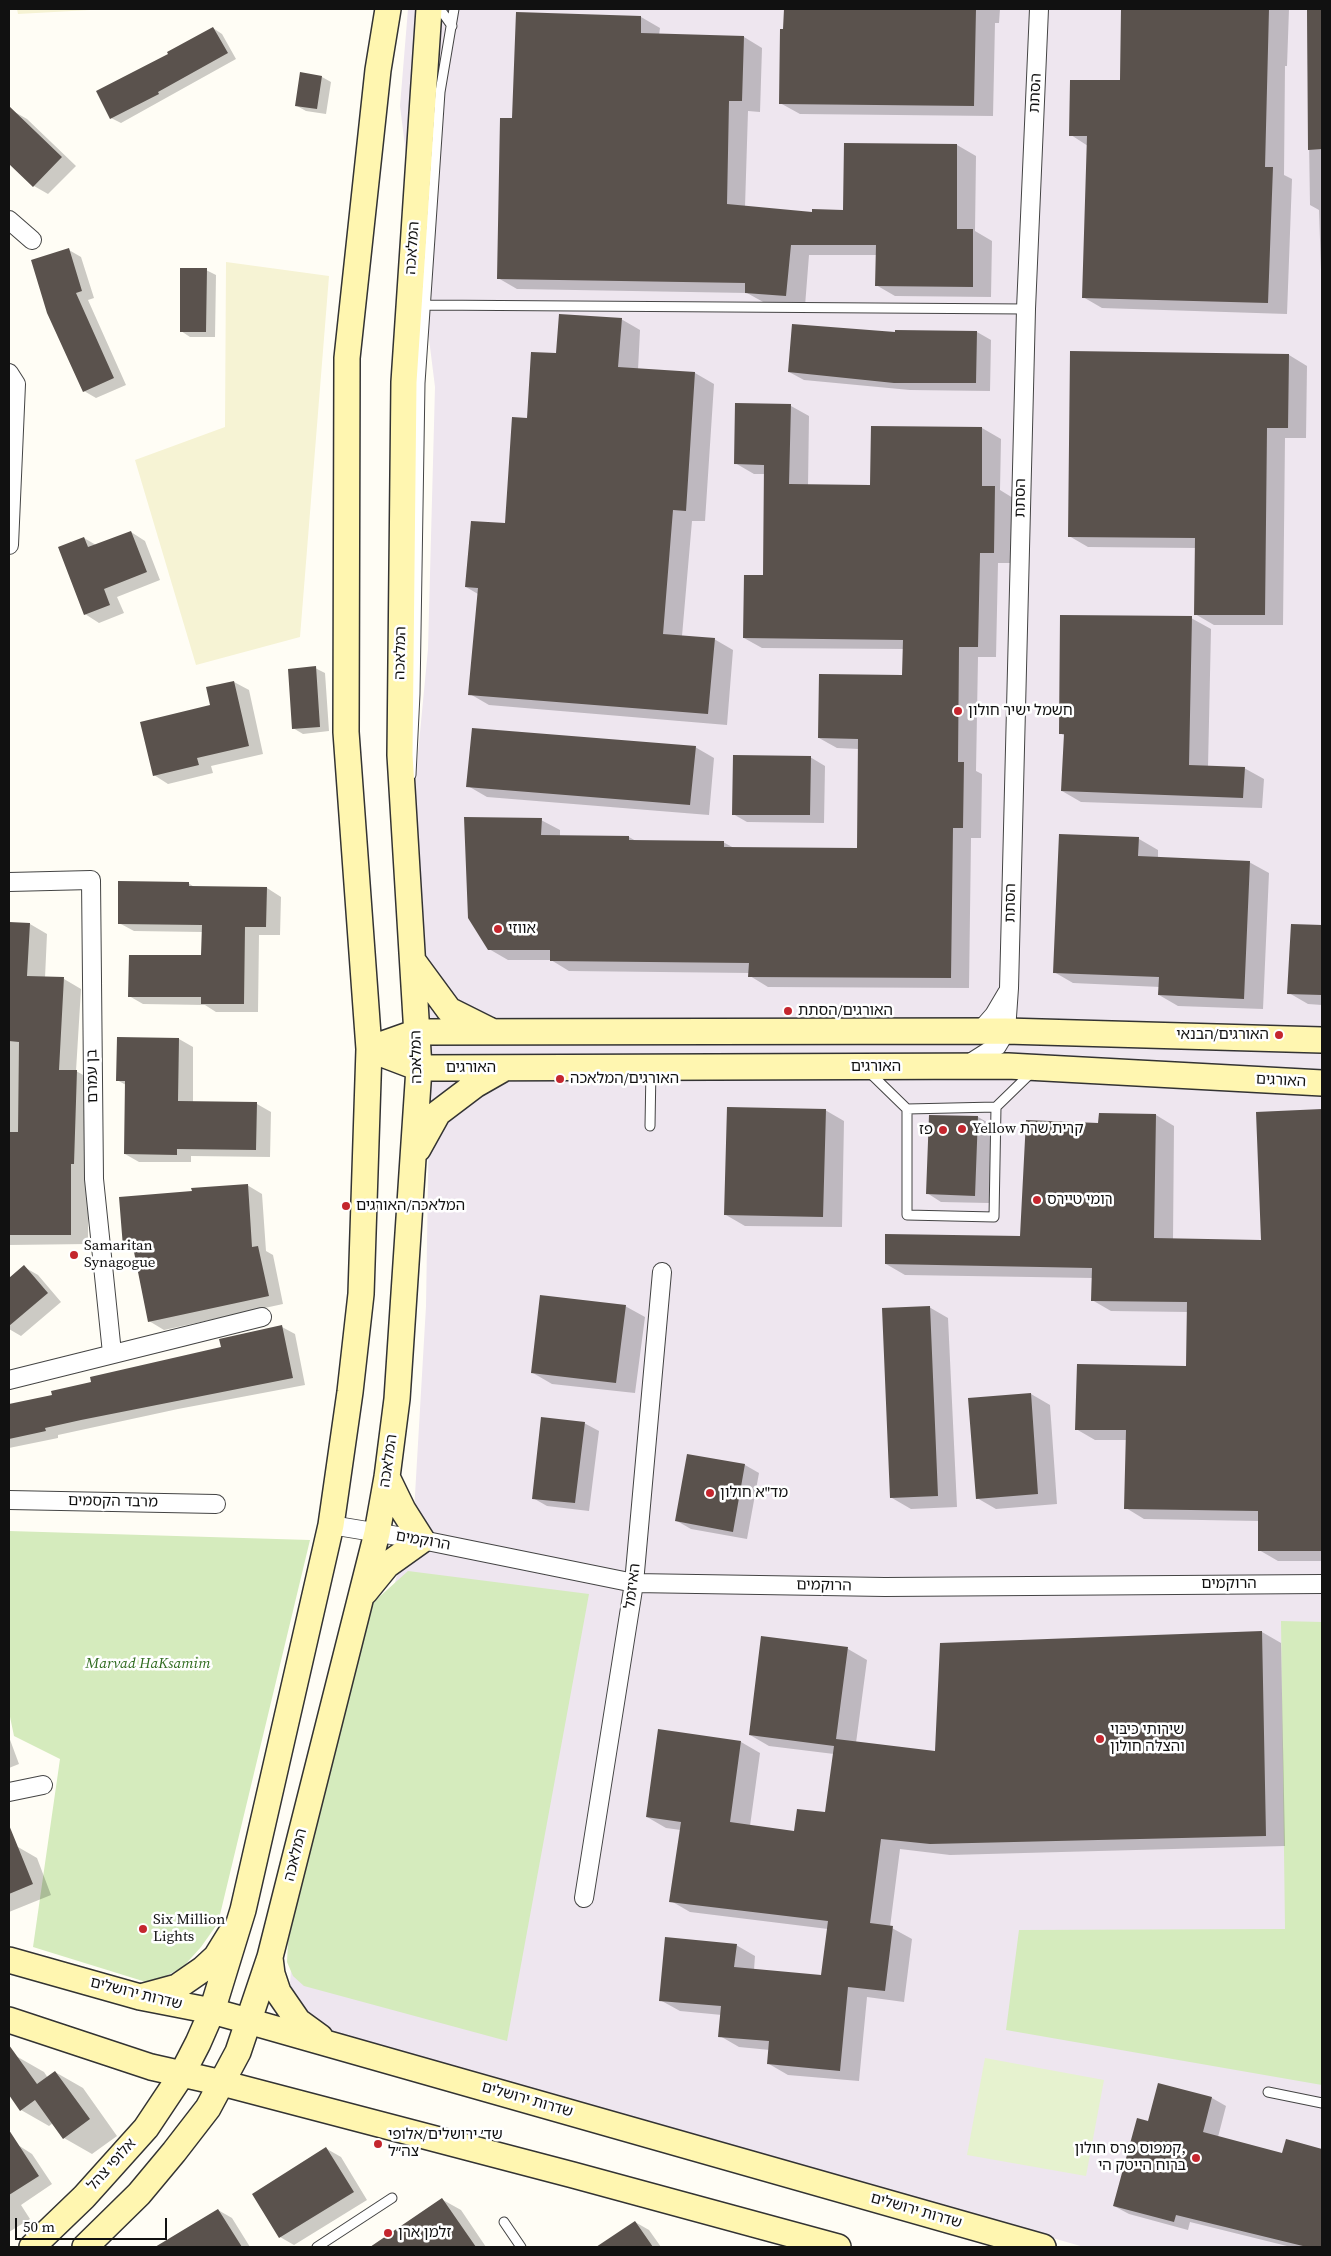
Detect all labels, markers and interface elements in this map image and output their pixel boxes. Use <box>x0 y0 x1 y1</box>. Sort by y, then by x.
street label: הסתת <box>1026 73 1046 113</box>
street label: המלאכה <box>402 221 424 275</box>
street label: הסתת <box>1012 478 1030 518</box>
street label: המלאכה <box>392 626 410 680</box>
place label: חשמל ישיר חולון <box>968 702 1073 720</box>
marker: חשמל ישיר חולון <box>952 705 964 717</box>
street label: הסתת <box>1002 883 1020 923</box>
place label: אווזי <box>508 920 536 938</box>
marker: אווזי <box>492 923 504 935</box>
place label: האורגים/הסתת <box>798 1002 893 1020</box>
marker: האורגים/הסתת <box>782 1005 794 1017</box>
place label: האורגים/הבנאי <box>1176 1026 1269 1044</box>
marker: האורגים/הבנאי <box>1273 1029 1285 1041</box>
street label: המלאכה <box>408 1030 426 1084</box>
street label: בן עמרם <box>84 1049 102 1103</box>
street label: האורגים <box>851 1058 901 1076</box>
street label: האורגים <box>446 1059 496 1077</box>
place label: האורגים/המלאכה <box>570 1070 679 1088</box>
street label: האורגים <box>1255 1071 1307 1091</box>
marker: האורגים/המלאכה <box>554 1073 566 1085</box>
place label: Yellow קרית שרת <box>972 1120 1084 1138</box>
place label: פז <box>919 1121 933 1139</box>
marker: Yellow קרית שרת <box>956 1123 968 1135</box>
marker: פז <box>937 1124 949 1136</box>
place label: רומי טיירס <box>1047 1191 1113 1209</box>
marker: רומי טיירס <box>1031 1194 1043 1206</box>
place label: המלאכה/האורגים <box>356 1197 465 1215</box>
marker: המלאכה/האורגים <box>340 1200 352 1212</box>
place label: Samaritan Synagogue <box>84 1237 156 1272</box>
marker: Samaritan Synagogue <box>68 1249 80 1261</box>
street label: המלאכה <box>376 1433 402 1489</box>
place label: מד"א חולון <box>720 1484 788 1502</box>
marker: מד"א חולון <box>704 1487 716 1499</box>
street label: מרבד הקסמים <box>68 1492 158 1512</box>
street label: הרוקמים <box>394 1527 452 1555</box>
street label: האיזמל <box>621 1562 645 1610</box>
street label: הרוקמים <box>1201 1575 1257 1593</box>
street label: הרוקמים <box>796 1577 852 1595</box>
park label: Marvad HaKsamim <box>86 1655 210 1673</box>
place label: שירותי כיבוי והצלה חולון <box>1110 1721 1185 1756</box>
marker: שירותי כיבוי והצלה חולון <box>1094 1733 1106 1745</box>
street label: המלאכה <box>281 1827 311 1883</box>
place label: Six Million Lights <box>153 1911 225 1946</box>
marker: Six Million Lights <box>137 1923 149 1935</box>
street label: שדרות ירושלים <box>88 1974 184 2014</box>
street label: שדרות ירושלים <box>479 2078 575 2122</box>
place label: שד׳ ירושלים/אלופי צה״ל <box>388 2126 503 2161</box>
street label: אלופי צהל <box>84 2135 140 2195</box>
marker: שד׳ ירושלים/אלופי צה״ל <box>372 2138 384 2150</box>
place label: קמפוס פרס חולון, ברוח הייטק הי <box>1075 2140 1186 2175</box>
marker: קמפוס פרס חולון, ברוח הייטק הי <box>1190 2152 1202 2164</box>
street label: שדרות ירושלים <box>868 2189 964 2233</box>
scale bar <box>18 2208 170 2240</box>
text: 50 m <box>23 2216 55 2237</box>
place label: זלמן ארן <box>398 2224 451 2242</box>
marker: זלמן ארן <box>382 2227 394 2239</box>

